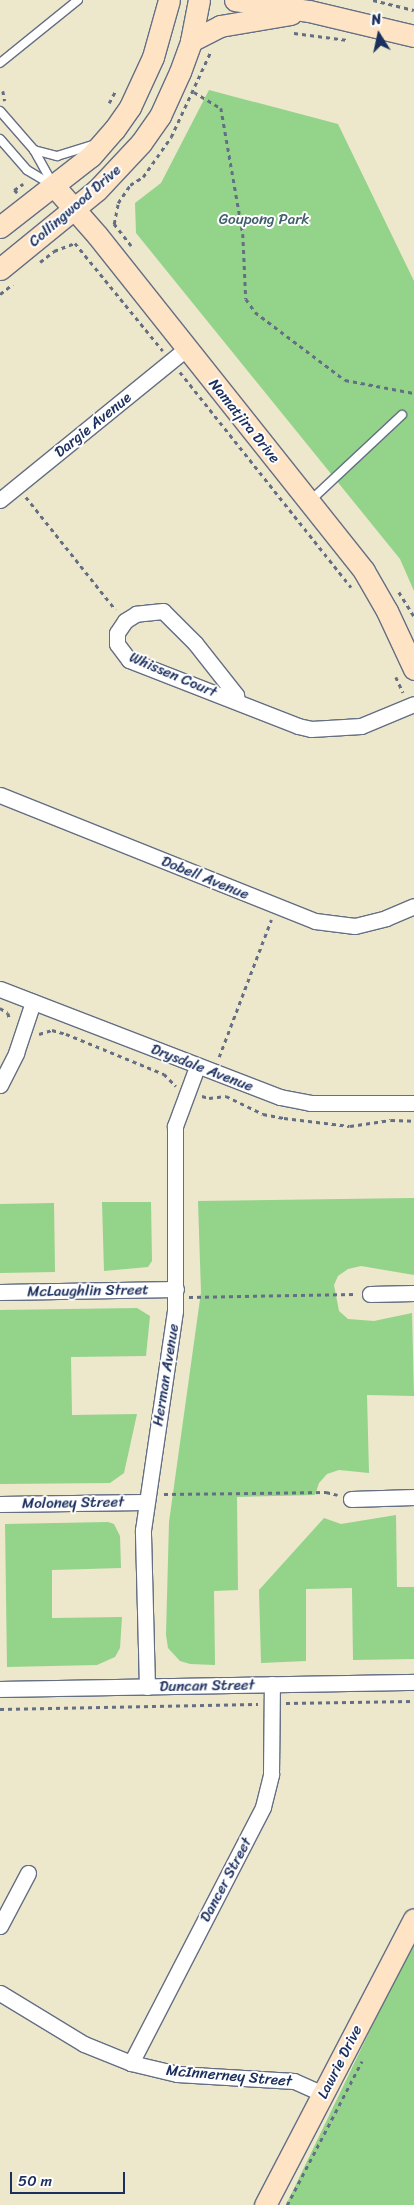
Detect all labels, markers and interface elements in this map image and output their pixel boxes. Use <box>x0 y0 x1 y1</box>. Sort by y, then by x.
text: N <box>369 7 383 33</box>
north arrow <box>354 10 404 60</box>
street label: Collingwood Drive <box>25 161 125 251</box>
park label: Goupong Park <box>219 211 309 229</box>
street label: Namatjira Drive <box>204 375 284 467</box>
street label: Dargie Avenue <box>51 389 135 461</box>
street label: Whissen Court <box>126 648 220 702</box>
street label: Dobell Avenue <box>159 852 251 904</box>
street label: Drysdale Avenue <box>148 1040 256 1096</box>
street label: McLaughlin Street <box>27 1281 149 1301</box>
street label: Herman Avenue <box>149 1323 183 1427</box>
street label: Moloney Street <box>22 1493 124 1513</box>
street label: Duncan Street <box>159 1676 255 1696</box>
street label: Dancer Street <box>196 1835 256 1925</box>
street label: Lawrie Drive <box>314 2022 366 2102</box>
street label: McInnerney Street <box>165 2062 293 2090</box>
scale bar <box>12 2162 128 2194</box>
text: 50 m <box>18 2168 52 2194</box>

